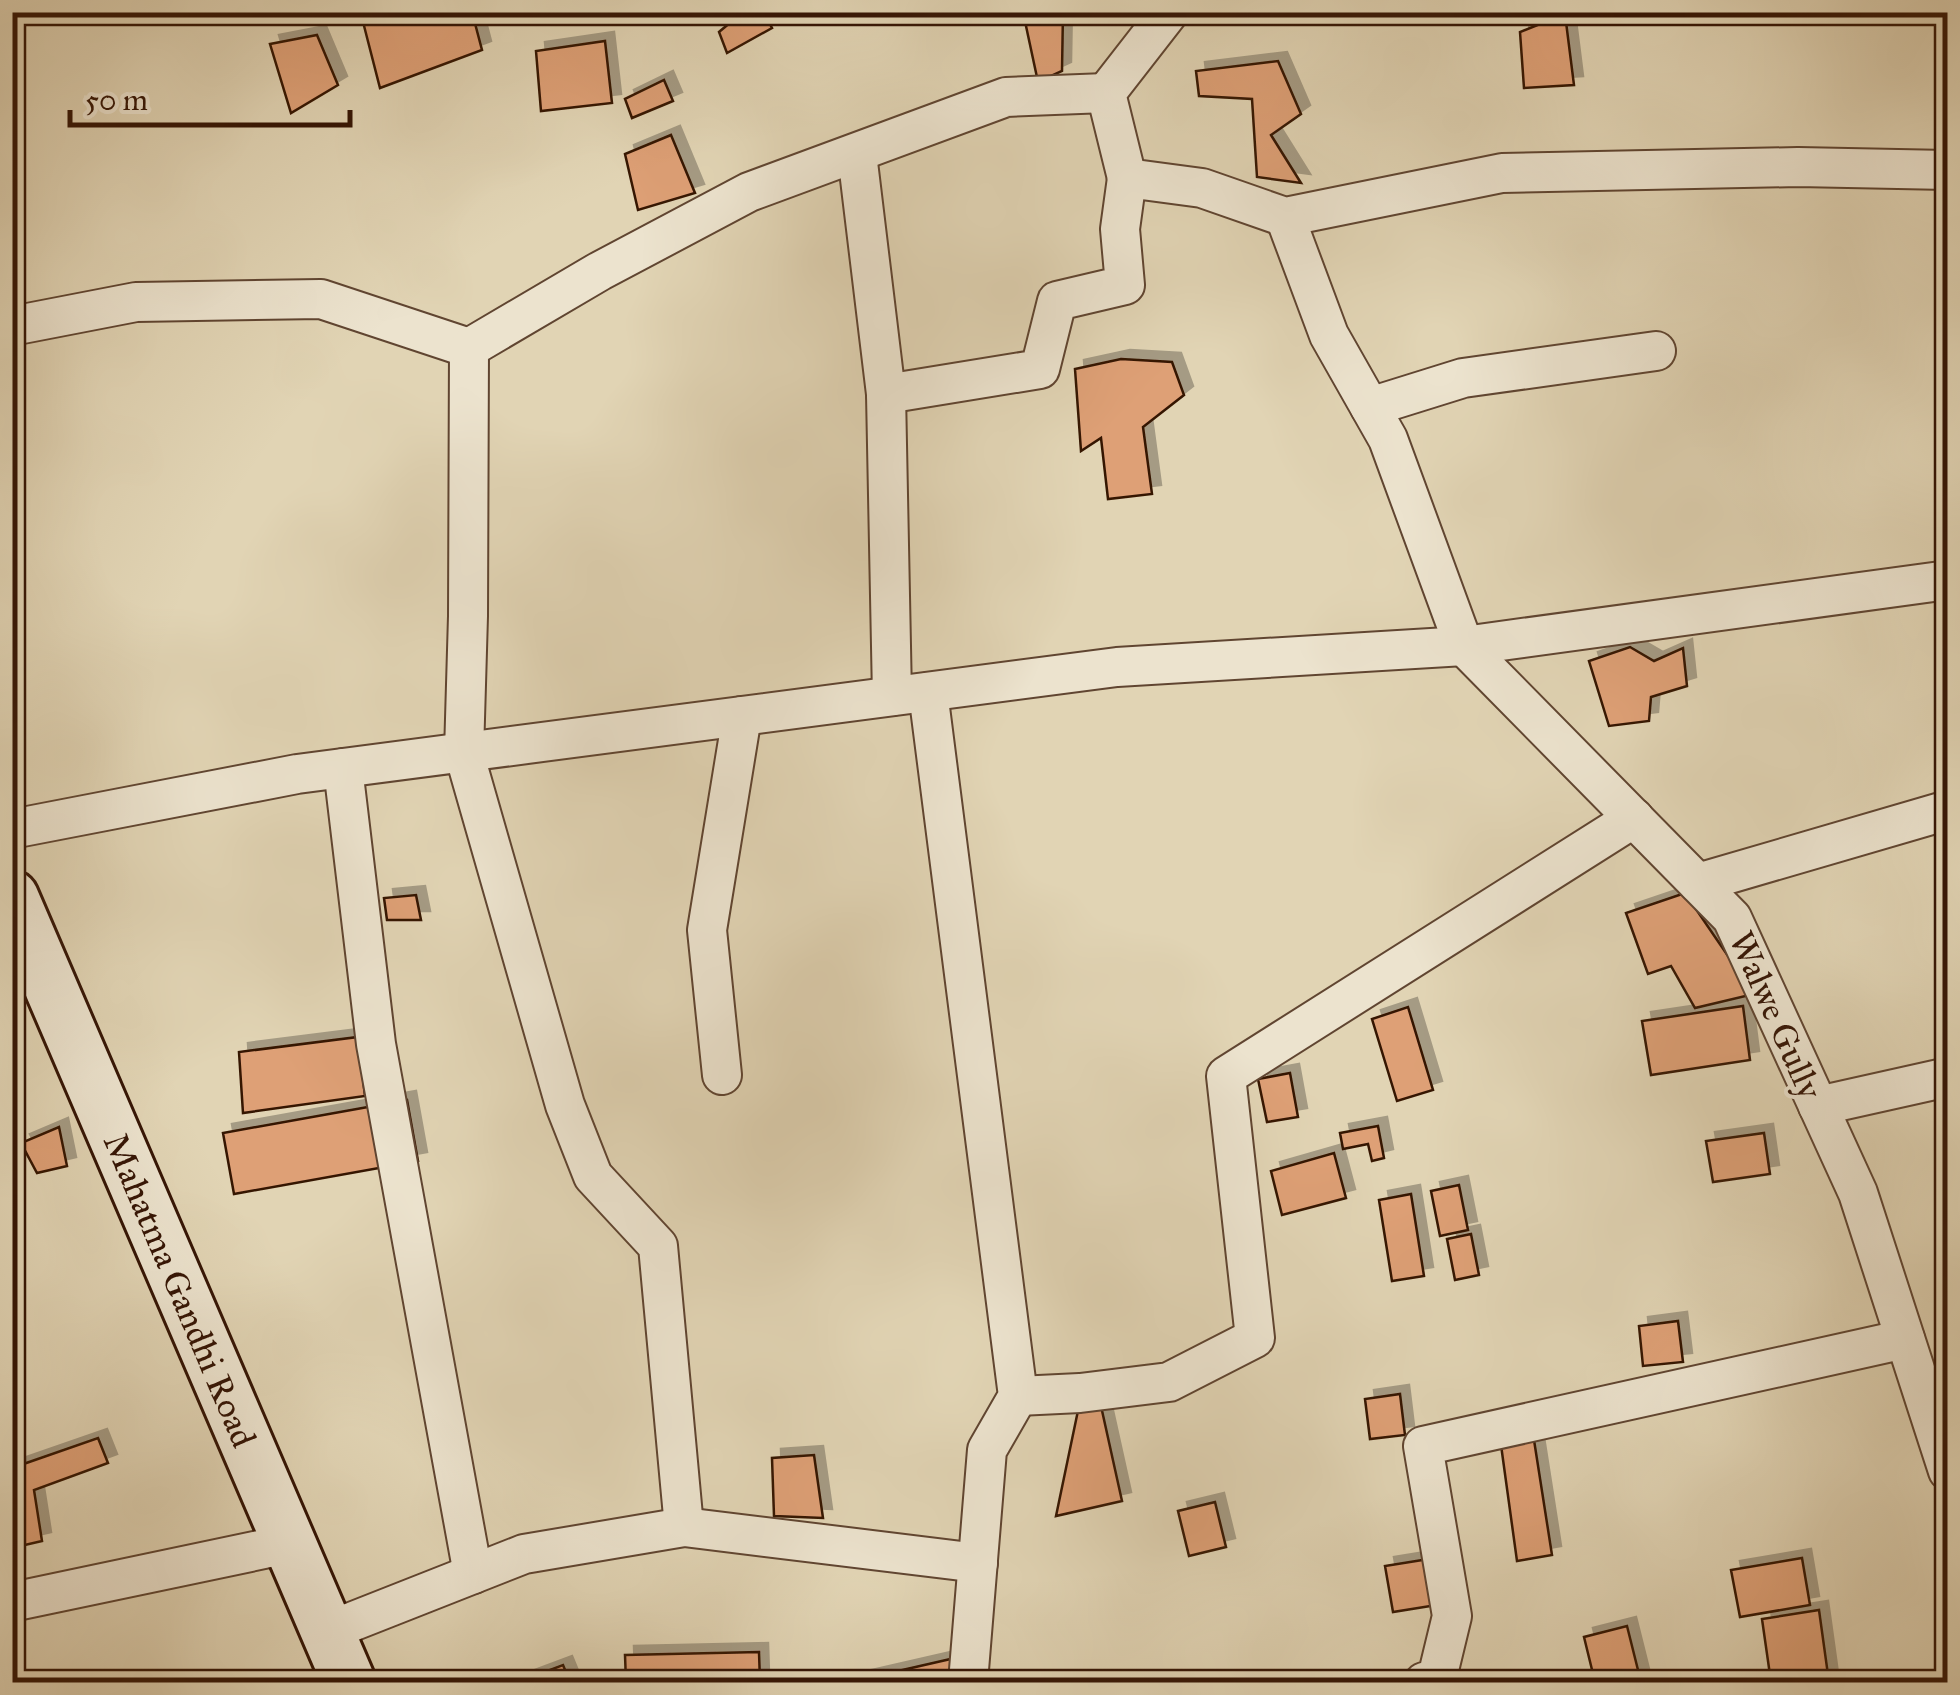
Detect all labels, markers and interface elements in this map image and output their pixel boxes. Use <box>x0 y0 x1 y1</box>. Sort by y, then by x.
scale bar <box>70 65 350 127</box>
text: 50 m <box>85 82 148 118</box>
street label: Walwe Gully <box>1719 925 1832 1106</box>
street label: Mahatma Gandhi Road <box>94 1127 265 1454</box>

